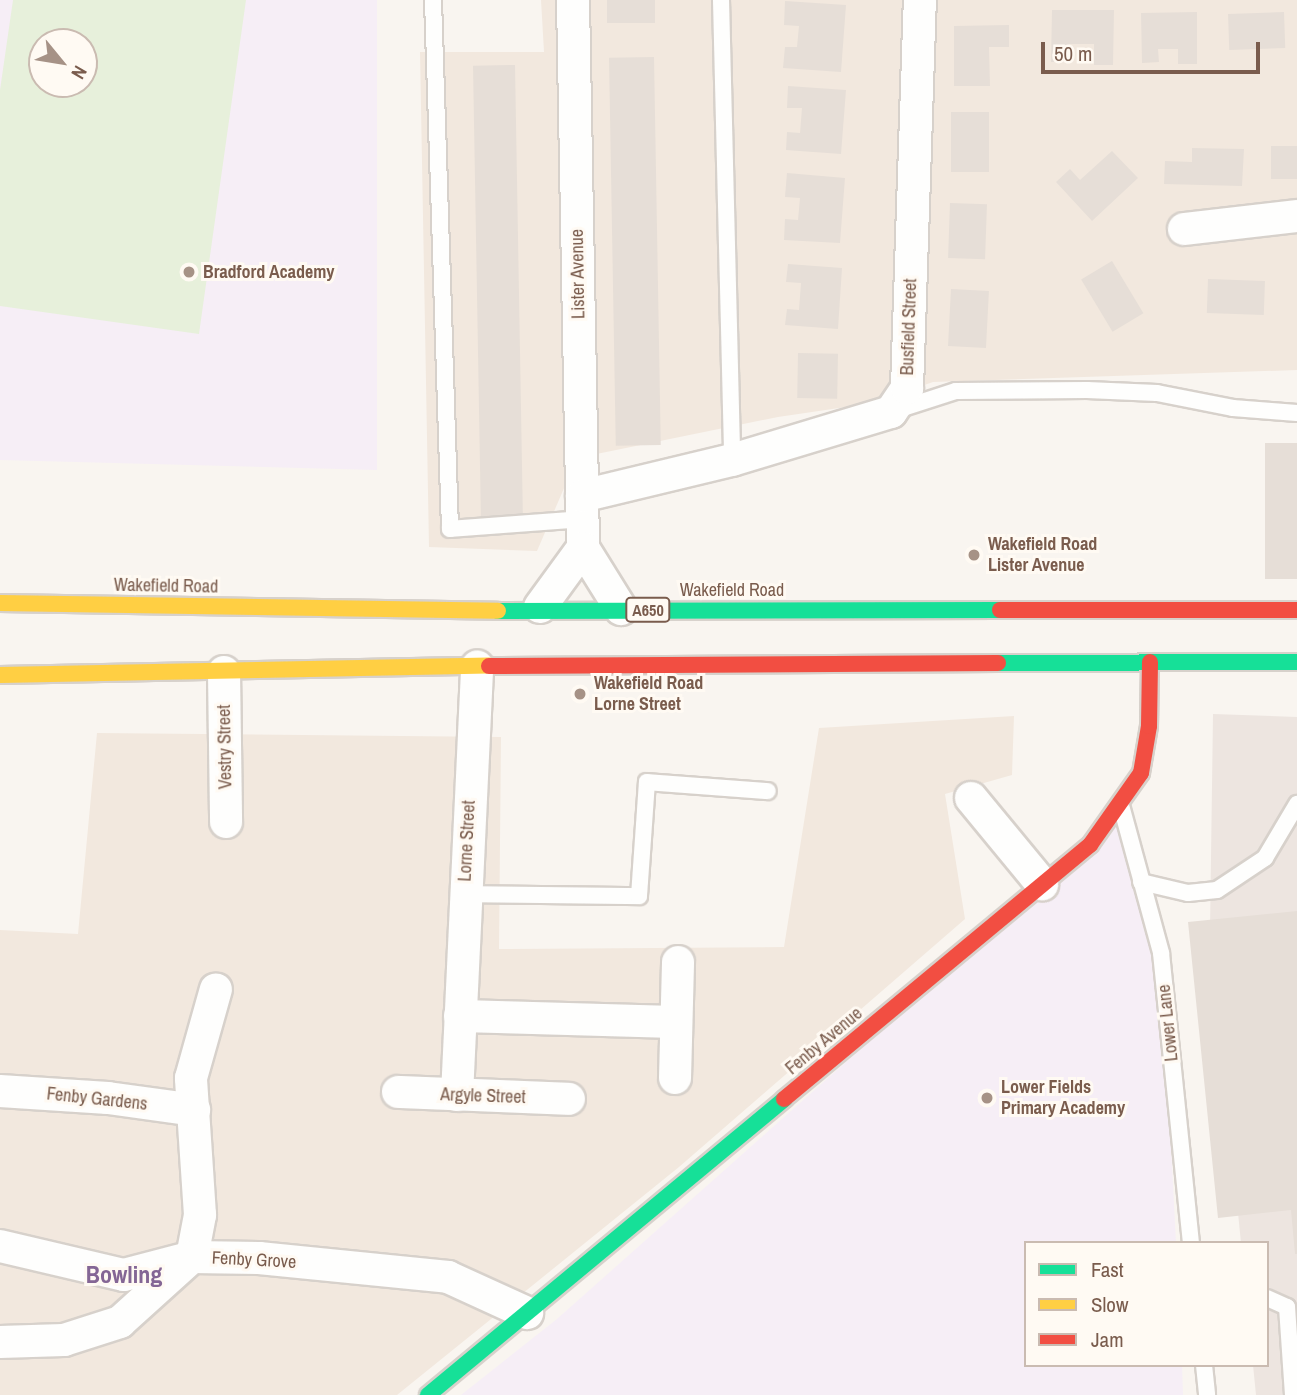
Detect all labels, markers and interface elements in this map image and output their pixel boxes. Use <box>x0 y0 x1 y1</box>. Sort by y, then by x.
north arrow <box>28 28 98 98</box>
scale bar <box>1045 28 1264 72</box>
text: 50 m <box>1054 39 1092 68</box>
text: N <box>65 61 94 84</box>
street label: Lister Avenue <box>566 228 590 320</box>
place label: Bradford Academy <box>203 261 335 283</box>
marker: Bradford Academy <box>181 264 197 280</box>
street label: Busfield Street <box>897 278 921 376</box>
place label: Wakefield Road Lister Avenue <box>988 534 1097 576</box>
marker: Wakefield Road Lister Avenue <box>966 547 982 563</box>
street label: Wakefield Road <box>114 574 218 598</box>
street label: Wakefield Road <box>680 579 784 601</box>
road number: A650 <box>625 597 671 622</box>
place label: Wakefield Road Lorne Street <box>594 673 703 716</box>
marker: Wakefield Road Lorne Street <box>572 686 588 702</box>
street label: Vestry Street <box>213 705 237 789</box>
street label: Lorne Street <box>454 800 480 882</box>
street label: Lower Lane <box>1153 984 1183 1062</box>
street label: Fenby Avenue <box>781 1002 867 1080</box>
place label: Lower Fields Primary Academy <box>1001 1077 1126 1120</box>
street label: Fenby Gardens <box>46 1083 148 1115</box>
street label: Argyle Street <box>440 1084 526 1108</box>
marker: Lower Fields Primary Academy <box>979 1090 995 1106</box>
legend <box>1024 1241 1269 1367</box>
street label: Fenby Grove <box>211 1247 297 1273</box>
text: Fast <box>1091 1255 1124 1284</box>
district label: Bowling <box>86 1261 162 1289</box>
text: Slow <box>1091 1290 1128 1319</box>
text: Jam <box>1091 1325 1124 1354</box>

